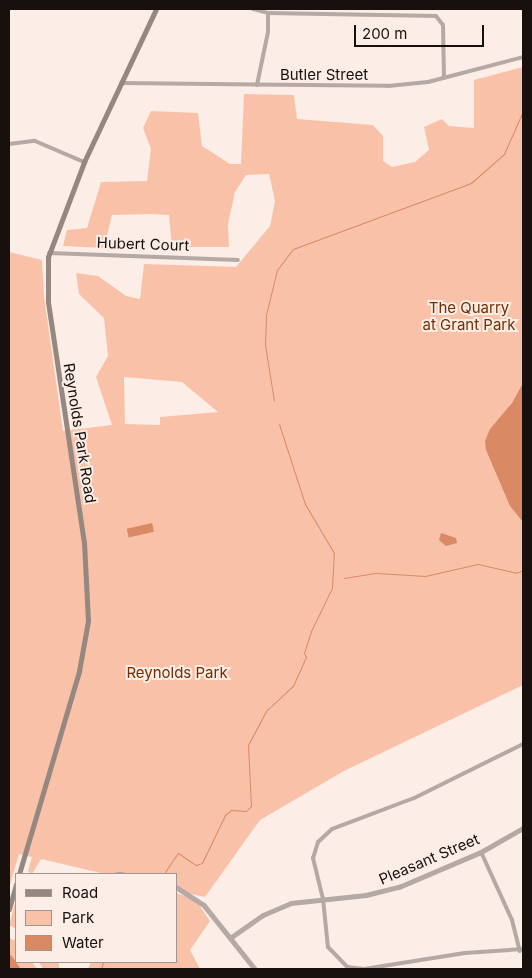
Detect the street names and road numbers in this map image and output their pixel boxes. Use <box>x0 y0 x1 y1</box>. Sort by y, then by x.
street label: Butler Street <box>280 66 368 84</box>
street label: Hubert Court <box>96 233 190 255</box>
street label: Reynolds Park Road <box>60 362 100 504</box>
street label: Pleasant Street <box>376 830 482 888</box>

